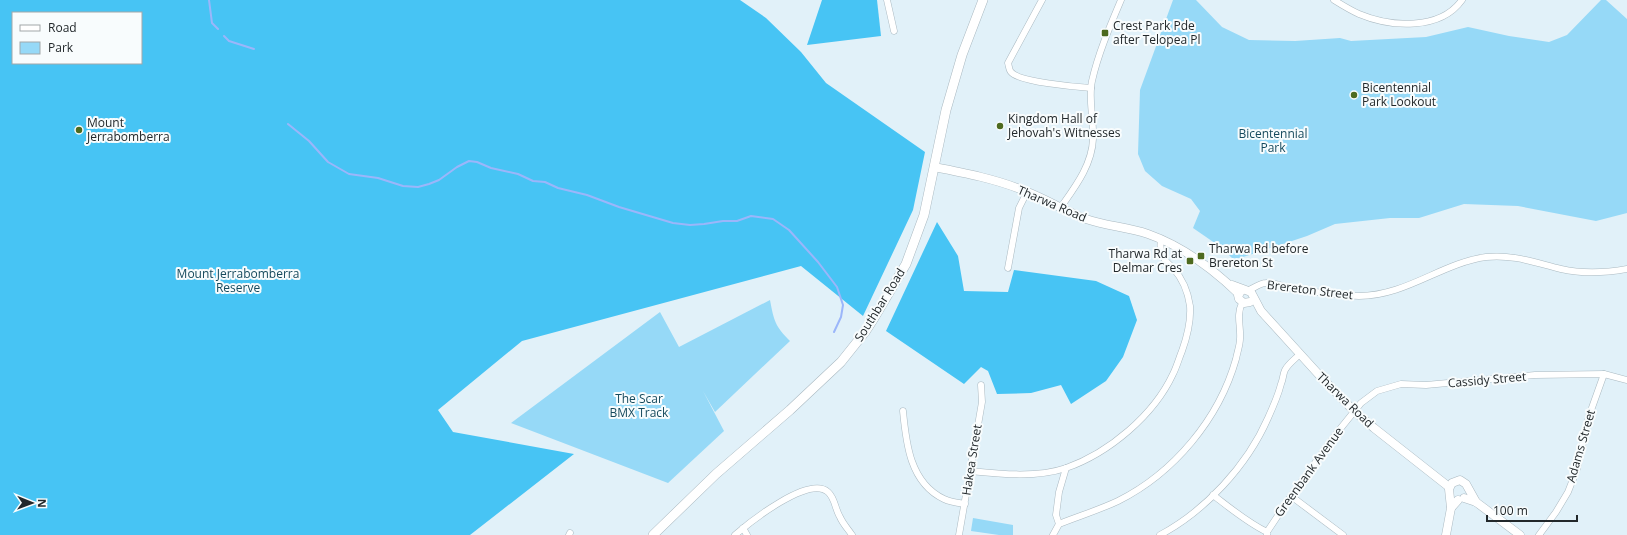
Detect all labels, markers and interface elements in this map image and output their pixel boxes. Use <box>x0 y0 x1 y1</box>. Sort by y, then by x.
legend <box>12 12 142 64</box>
place label: Crest Park Pde after Telopea Pl <box>1113 17 1200 48</box>
text: Road <box>48 19 77 36</box>
marker: Crest Park Pde after Telopea Pl <box>1100 28 1110 38</box>
text: Park <box>48 39 74 56</box>
place label: Bicentennial Park Lookout <box>1362 79 1436 110</box>
marker: Bicentennial Park Lookout <box>1349 90 1359 100</box>
place label: Kingdom Hall of Jehovah's Witnesses <box>1007 110 1121 141</box>
place label: Mount Jerrabomberra <box>86 114 170 145</box>
marker: Kingdom Hall of Jehovah's Witnesses <box>995 121 1005 131</box>
marker: Mount Jerrabomberra <box>74 125 84 135</box>
park label: Bicentennial Park <box>1238 125 1308 156</box>
street label: Tharwa Road <box>1015 181 1089 226</box>
place label: Tharwa Rd before Brereton St <box>1209 240 1309 271</box>
place label: Tharwa Rd at Delmar Cres <box>1109 245 1182 276</box>
marker: Tharwa Rd before Brereton St <box>1196 251 1206 261</box>
marker: Tharwa Rd at Delmar Cres <box>1185 256 1195 266</box>
park label: Mount Jerrabomberra Reserve <box>177 265 299 296</box>
street label: Southbar Road <box>850 265 909 345</box>
street label: Brereton Street <box>1266 276 1354 303</box>
street label: Tharwa Road <box>1313 368 1378 431</box>
street label: Cassidy Street <box>1447 368 1527 391</box>
park label: The Scar BMX Track <box>610 390 669 421</box>
street label: Adams Street <box>1562 407 1599 484</box>
street label: Hakea Street <box>957 423 986 497</box>
street label: Greenbank Avenue <box>1270 423 1347 520</box>
north arrow <box>12 483 52 523</box>
scale bar <box>1487 497 1577 523</box>
text: N <box>35 499 50 508</box>
text: 100 m <box>1493 502 1528 519</box>

